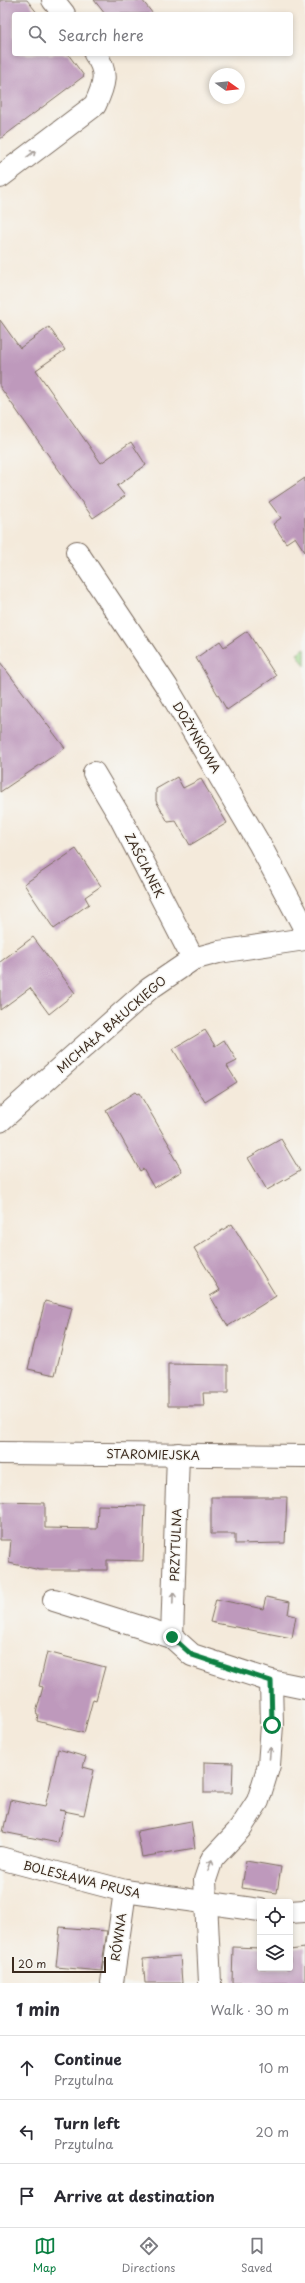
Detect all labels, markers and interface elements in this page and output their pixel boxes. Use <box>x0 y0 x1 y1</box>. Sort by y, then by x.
search box <box>12 12 293 56</box>
icon: search <box>26 23 48 45</box>
text: Search here <box>58 23 144 46</box>
north arrow <box>209 68 245 104</box>
one-way arrow <box>25 149 36 158</box>
street label: DOŻYNKOWA <box>168 698 226 776</box>
street label: ZAŚCIANEK <box>121 829 169 901</box>
street label: MICHAŁA BAŁUCKIEGO <box>52 971 170 1077</box>
street label: STAROMIEJSKA <box>106 1444 200 1464</box>
street label: PRZYTULNA <box>165 1508 185 1582</box>
one-way arrow <box>170 1592 177 1605</box>
route end <box>163 1628 181 1646</box>
route start <box>263 1716 281 1734</box>
one-way arrow <box>266 1747 273 1760</box>
street label: BOLESŁAWA PRUSA <box>21 1856 143 1902</box>
one-way arrow <box>206 1860 214 1872</box>
map controls <box>257 1899 293 1971</box>
button: locate <box>257 1899 293 1935</box>
street label: RÓWNA <box>106 1912 130 1962</box>
button: layers <box>257 1935 293 1971</box>
scale bar <box>12 1955 106 1974</box>
text: 20 m <box>18 1955 46 1972</box>
text: 1 min <box>16 1996 60 2022</box>
text: Walk · 30 m <box>211 2000 289 2019</box>
text: Continue <box>54 2047 122 2070</box>
icon: ahead <box>16 2057 38 2079</box>
text: 10 m <box>259 2058 289 2077</box>
text: Przytulna <box>54 2070 113 2089</box>
text: Turn left <box>54 2111 120 2134</box>
icon: left <box>16 2121 38 2143</box>
text: 20 m <box>255 2122 289 2141</box>
text: Przytulna <box>54 2134 113 2153</box>
text: Arrive at destination <box>54 2184 215 2207</box>
icon: arrive <box>16 2185 38 2207</box>
tab: Map <box>33 2235 56 2276</box>
tab: Directions <box>122 2235 175 2276</box>
tab: Saved <box>241 2235 272 2276</box>

